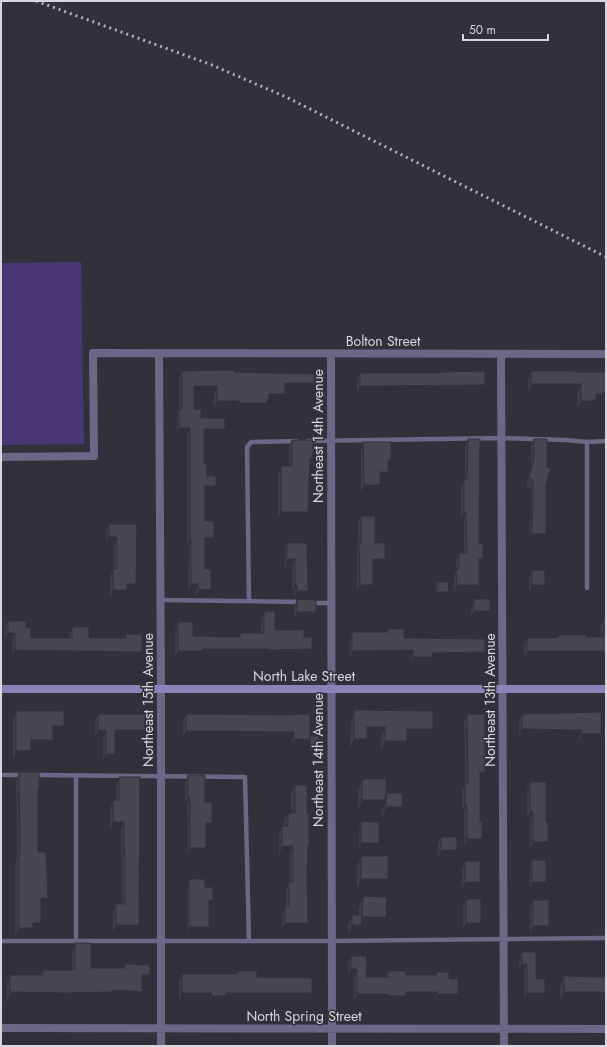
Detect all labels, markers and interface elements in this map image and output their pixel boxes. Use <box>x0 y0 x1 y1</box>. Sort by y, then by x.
scale bar <box>463 16 548 42</box>
text: 50 m <box>469 21 496 39</box>
street label: Bolton Street <box>346 331 421 351</box>
street label: Northeast 14th Avenue <box>308 369 328 503</box>
street label: Northeast 15th Avenue <box>138 633 158 767</box>
street label: Northeast 13th Avenue <box>480 633 500 767</box>
street label: North Lake Street <box>253 666 356 686</box>
street label: Northeast 14th Avenue <box>308 693 328 827</box>
street label: North Spring Street <box>246 1006 362 1026</box>

